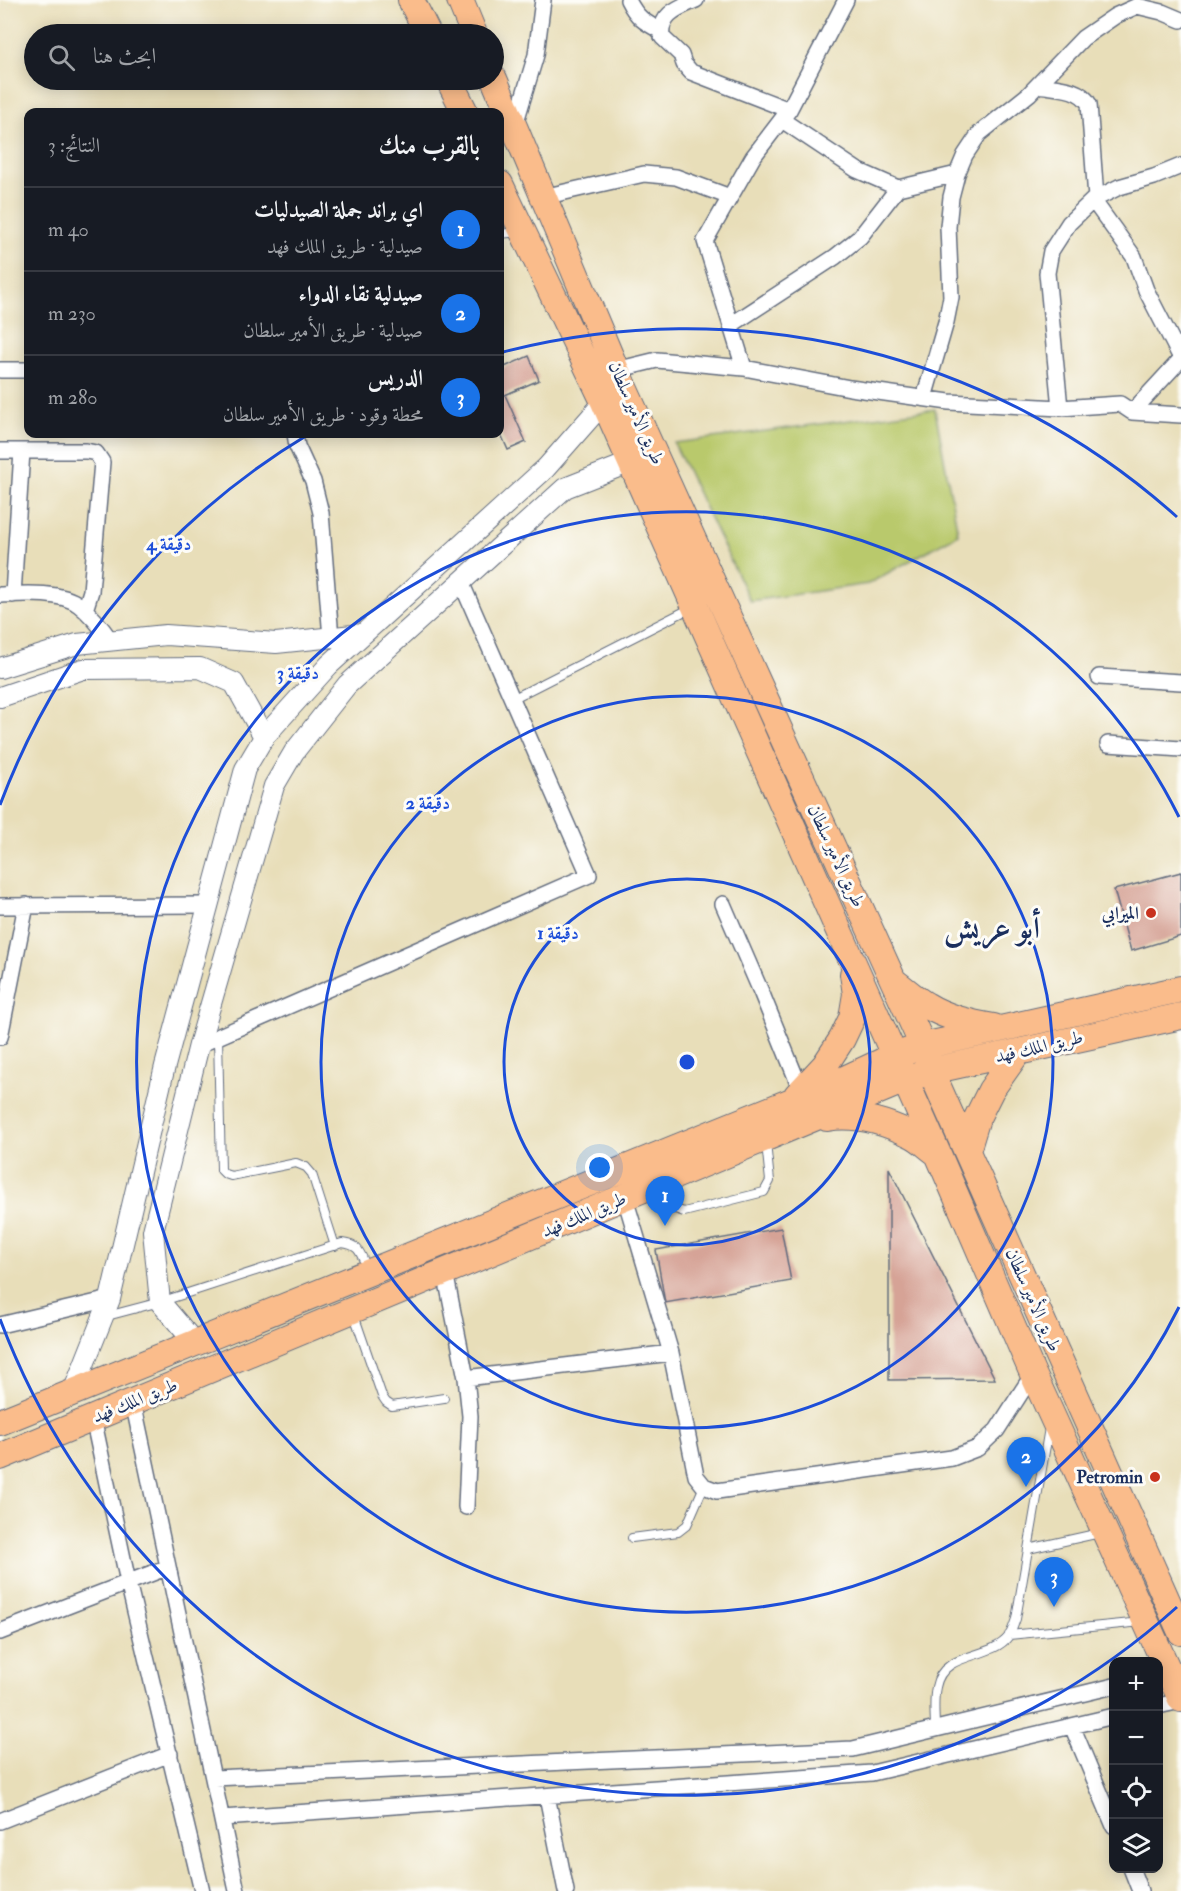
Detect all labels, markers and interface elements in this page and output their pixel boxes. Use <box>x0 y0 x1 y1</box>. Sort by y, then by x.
search box <box>24 24 504 90</box>
icon: search <box>45 41 78 74</box>
text: ابحث هنا <box>93 42 156 70</box>
text: بالقرب منك <box>378 130 480 162</box>
text: النتائج: 3 <box>48 133 100 158</box>
text: اي براند جملة الصيدليات <box>254 196 423 224</box>
text: 40 m <box>48 217 89 242</box>
text: 1 <box>457 217 464 242</box>
text: صيدلية · طريق الملك فهد <box>267 234 423 259</box>
text: صيدلية نقاء الدواء <box>299 280 423 308</box>
text: 230 m <box>48 301 96 326</box>
text: 2 <box>455 301 466 326</box>
text: صيدلية · طريق الأمير سلطان <box>243 318 423 343</box>
street label: طريق الأمير سلطان <box>603 357 671 468</box>
text: الدريس <box>368 364 423 392</box>
text: 280 m <box>48 385 98 410</box>
text: 3 <box>457 385 464 410</box>
text: محطة وقود · طريق الأمير سلطان <box>223 402 423 427</box>
text: 4 دقيقة <box>146 533 191 556</box>
text: 3 دقيقة <box>277 662 319 685</box>
text: 2 دقيقة <box>406 792 450 815</box>
street label: طريق الأمير سلطان <box>802 800 872 911</box>
place label: الميرابي <box>1101 902 1139 928</box>
marker: الميرابي <box>1144 906 1158 920</box>
district label: أبو عريش <box>944 907 1041 949</box>
text: 1 دقيقة <box>537 922 579 945</box>
street label: طريق الملك فهد <box>993 1026 1085 1068</box>
centre of rings <box>677 1052 697 1072</box>
your location <box>585 1153 614 1182</box>
pin: 1 <box>646 1176 684 1226</box>
street label: طريق الملك فهد <box>538 1187 630 1243</box>
street label: طريق الأمير سلطان <box>1000 1244 1068 1355</box>
street label: طريق الملك فهد <box>89 1374 181 1428</box>
pin: 2 <box>1006 1438 1046 1487</box>
place label: Petromin <box>1076 1466 1144 1489</box>
marker: Petromin <box>1148 1470 1162 1484</box>
pin: 3 <box>1034 1558 1074 1607</box>
map controls <box>1109 1657 1163 1873</box>
button: + <box>1109 1657 1163 1711</box>
button: − <box>1109 1711 1163 1765</box>
button: locate <box>1109 1765 1163 1819</box>
button: layers <box>1109 1819 1163 1873</box>

